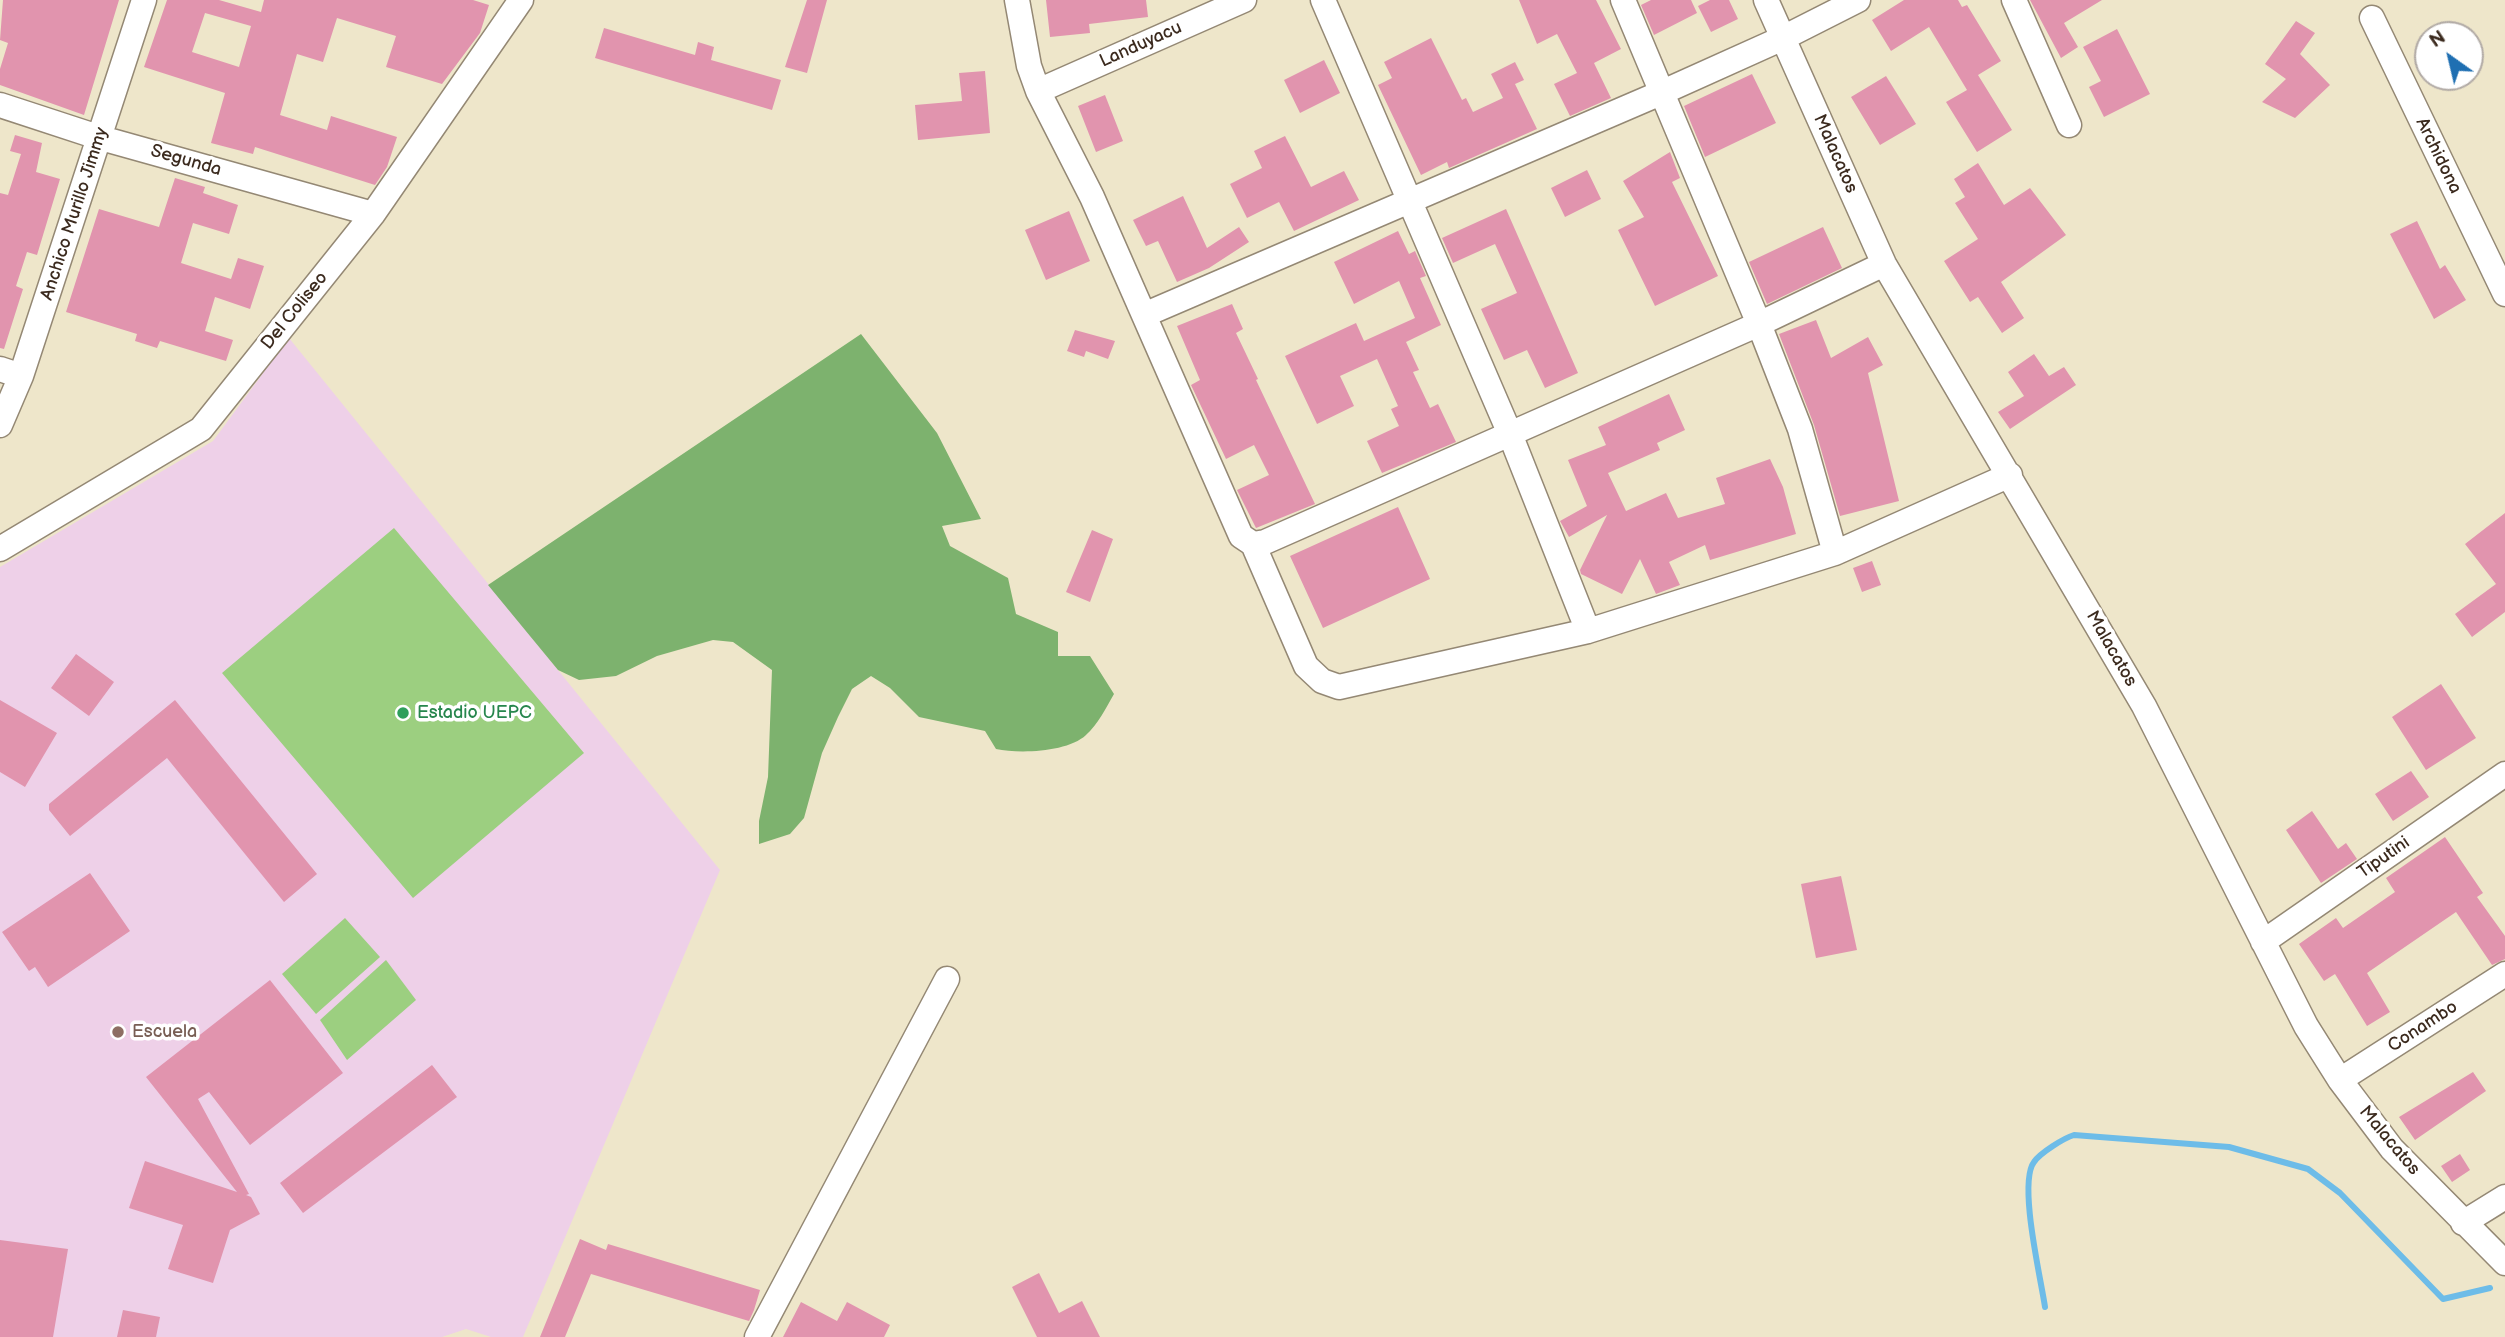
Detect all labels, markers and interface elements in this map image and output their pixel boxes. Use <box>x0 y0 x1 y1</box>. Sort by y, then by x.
street label: Landuyacu <box>1096 17 1186 73</box>
north arrow <box>2414 21 2484 91</box>
text: N <box>2426 26 2450 53</box>
street label: Malacatos <box>1808 111 1862 197</box>
street label: Archidona <box>2410 115 2466 197</box>
street label: Anchico Murillo Jimmy <box>37 125 113 303</box>
street label: Segunda <box>148 141 224 181</box>
street label: Del Coliseo <box>257 268 333 354</box>
street label: Malacatos <box>2081 607 2141 691</box>
place label: Estadio UEPC <box>417 702 532 724</box>
marker: Estadio UEPC <box>395 705 411 721</box>
street label: Tiputini <box>2354 832 2414 884</box>
street label: Conambo <box>2384 996 2462 1058</box>
place label: Escuela <box>132 1021 197 1043</box>
marker: Escuela <box>110 1024 126 1040</box>
street label: Malacatos <box>2354 1102 2424 1180</box>

